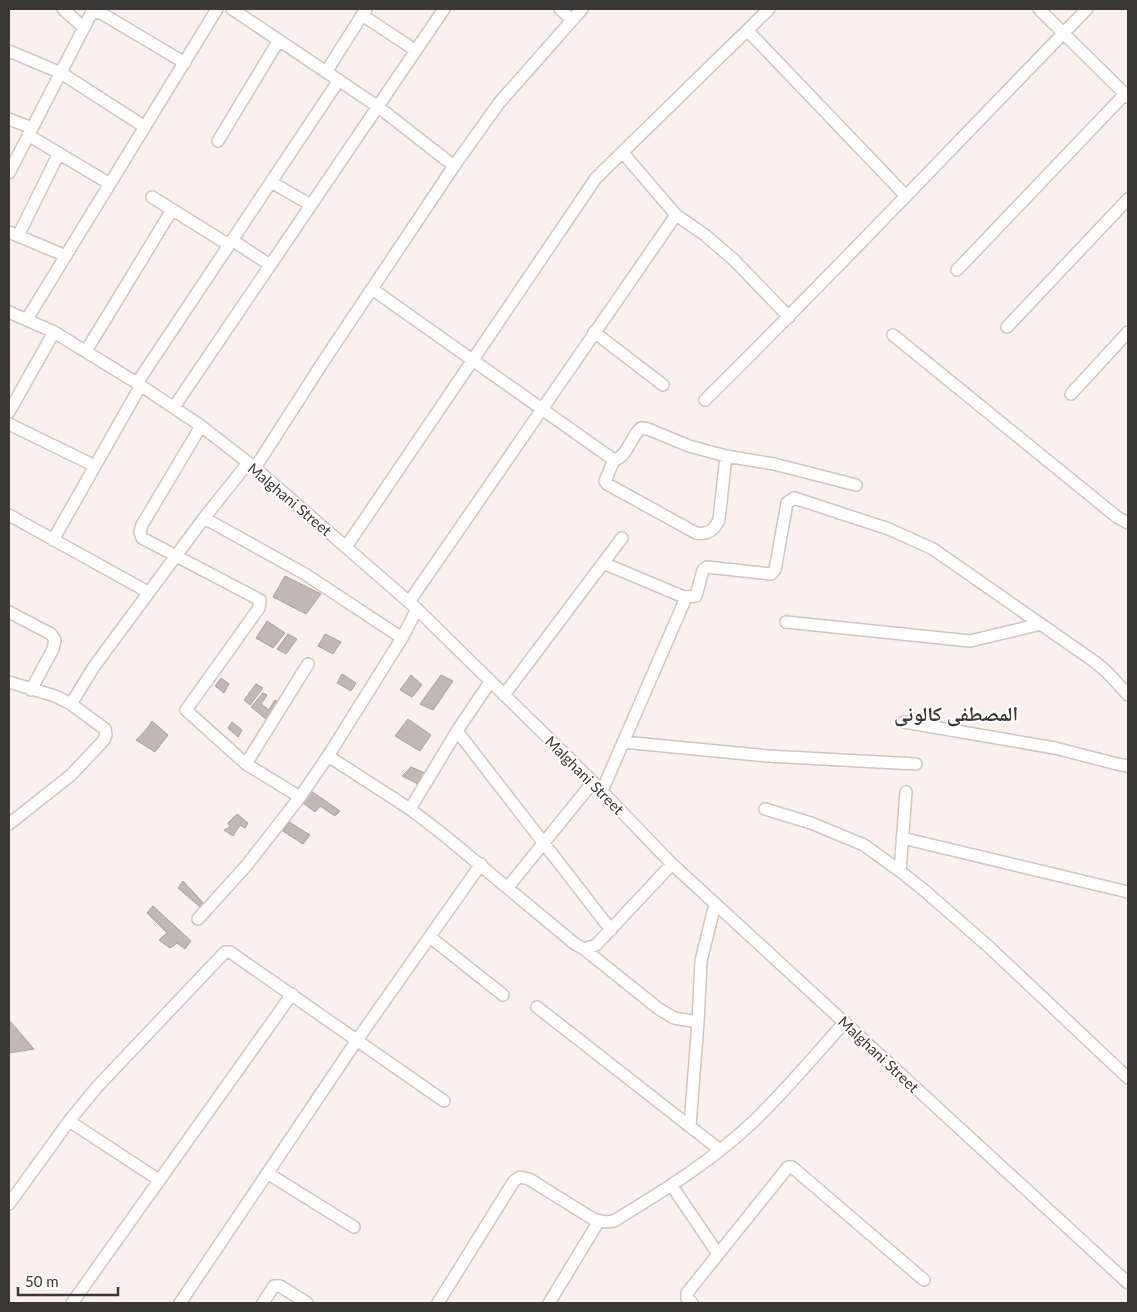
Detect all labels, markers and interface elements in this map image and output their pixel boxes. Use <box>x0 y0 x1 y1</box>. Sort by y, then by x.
street label: Malghani Street <box>245 459 336 540</box>
district label: المصطفی کالونی <box>894 701 1018 727</box>
street label: Malghani Street <box>542 732 628 818</box>
street label: Malghani Street <box>835 1012 923 1096</box>
scale bar <box>18 1264 118 1296</box>
text: 50 m <box>25 1272 59 1290</box>

